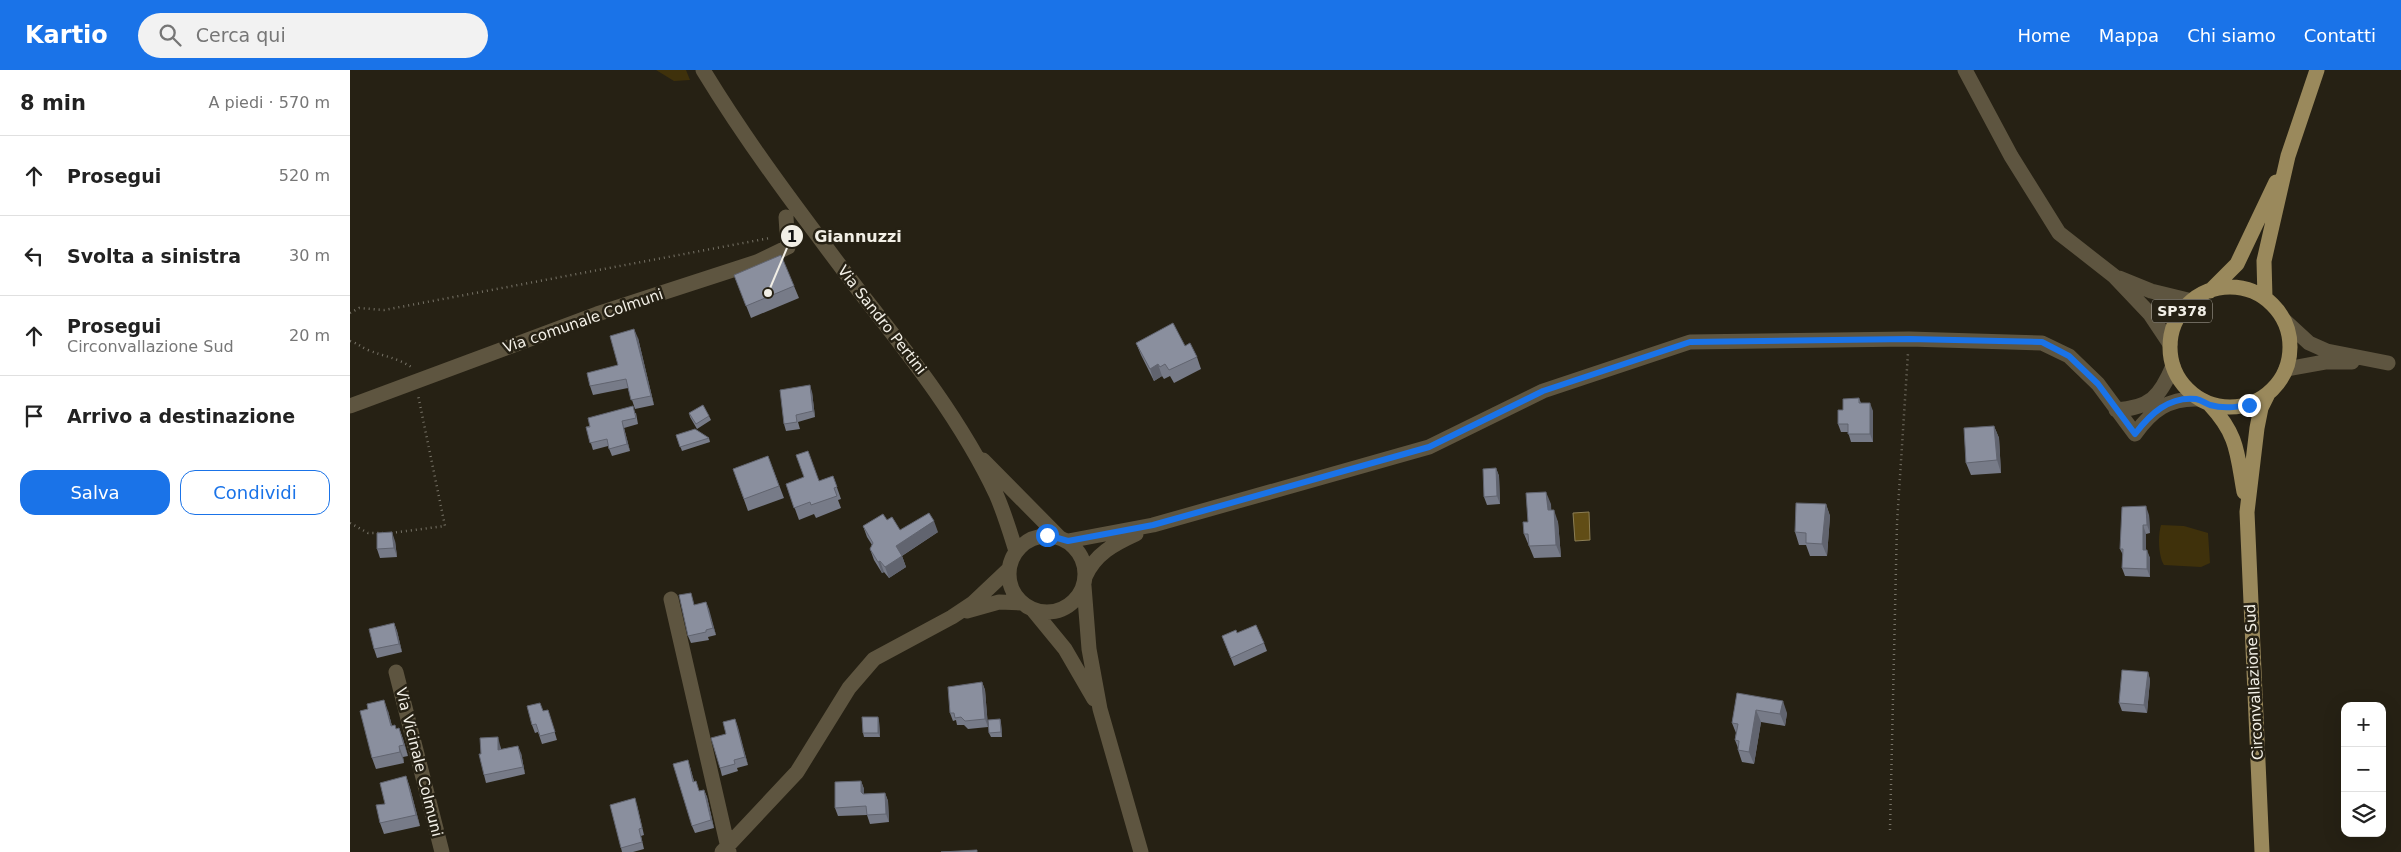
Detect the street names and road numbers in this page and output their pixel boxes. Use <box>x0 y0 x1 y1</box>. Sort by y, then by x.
street label: Via Sandro Pertini <box>834 262 930 378</box>
street label: Via comunale Colmuni <box>501 285 665 357</box>
road number: SP378 <box>2152 300 2212 322</box>
street label: Circonvallazione Sud <box>2241 603 2267 761</box>
street label: Via Vicinale Colmuni <box>392 686 446 838</box>

